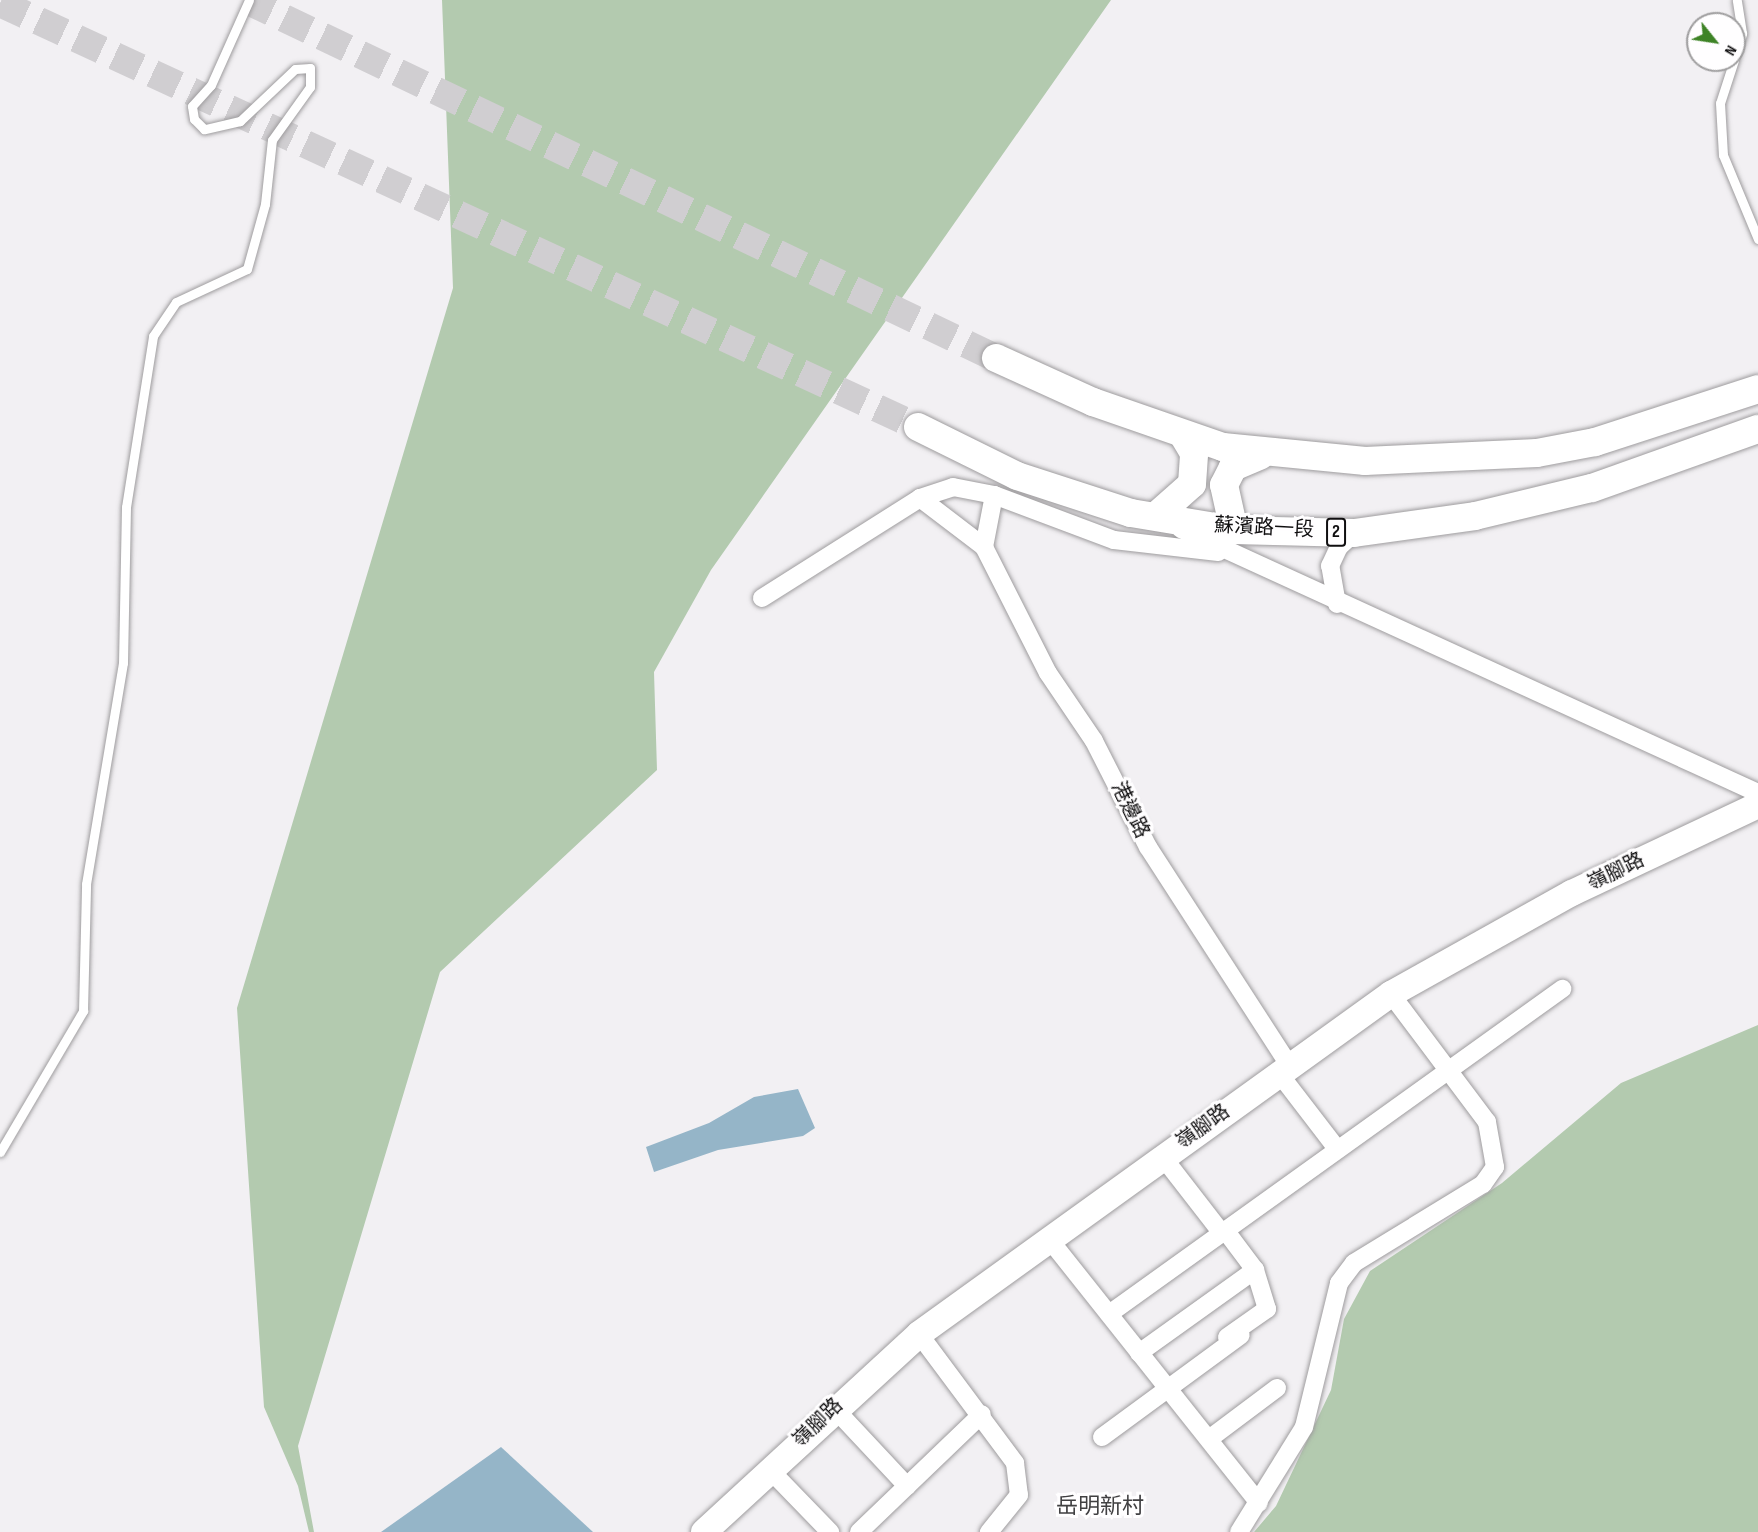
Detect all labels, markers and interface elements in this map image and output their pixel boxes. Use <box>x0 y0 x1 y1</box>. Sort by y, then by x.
north arrow <box>1686 12 1746 72</box>
text: N <box>1720 42 1741 59</box>
street label: 蘇濱路一段 <box>1213 513 1315 543</box>
road number: 2 <box>1326 517 1346 547</box>
street label: 港邊路 <box>1106 778 1154 842</box>
street label: 嶺腳路 <box>1584 848 1648 896</box>
street label: 嶺腳路 <box>1172 1100 1234 1154</box>
street label: 嶺腳路 <box>788 1394 848 1452</box>
district label: 岳明新村 <box>1056 1494 1144 1520</box>

